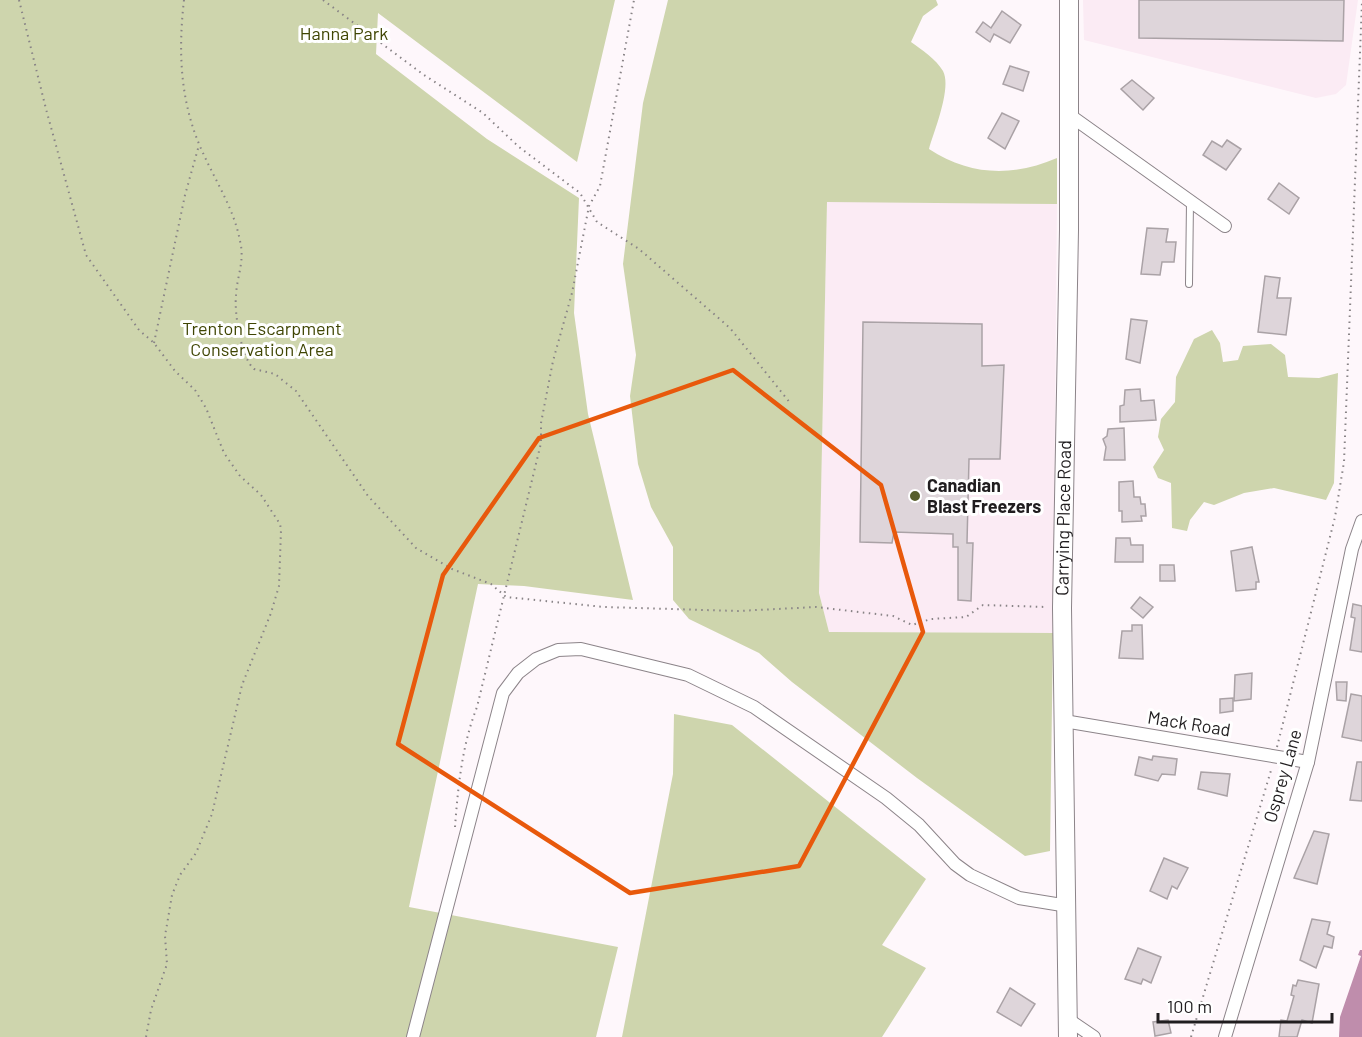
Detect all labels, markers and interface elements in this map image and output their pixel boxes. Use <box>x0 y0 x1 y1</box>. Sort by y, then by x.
park label: Hanna Park <box>300 22 388 44</box>
park label: Trenton Escarpment Conservation Area <box>182 317 342 360</box>
street label: Carrying Place Road <box>1050 440 1075 596</box>
place label: Canadian Blast Freezers <box>927 474 1041 517</box>
marker: Canadian Blast Freezers <box>908 489 922 503</box>
street label: Mack Road <box>1146 706 1232 740</box>
street label: Osprey Lane <box>1258 726 1306 825</box>
scale bar <box>1158 986 1332 1024</box>
text: 100 m <box>1167 995 1212 1017</box>

